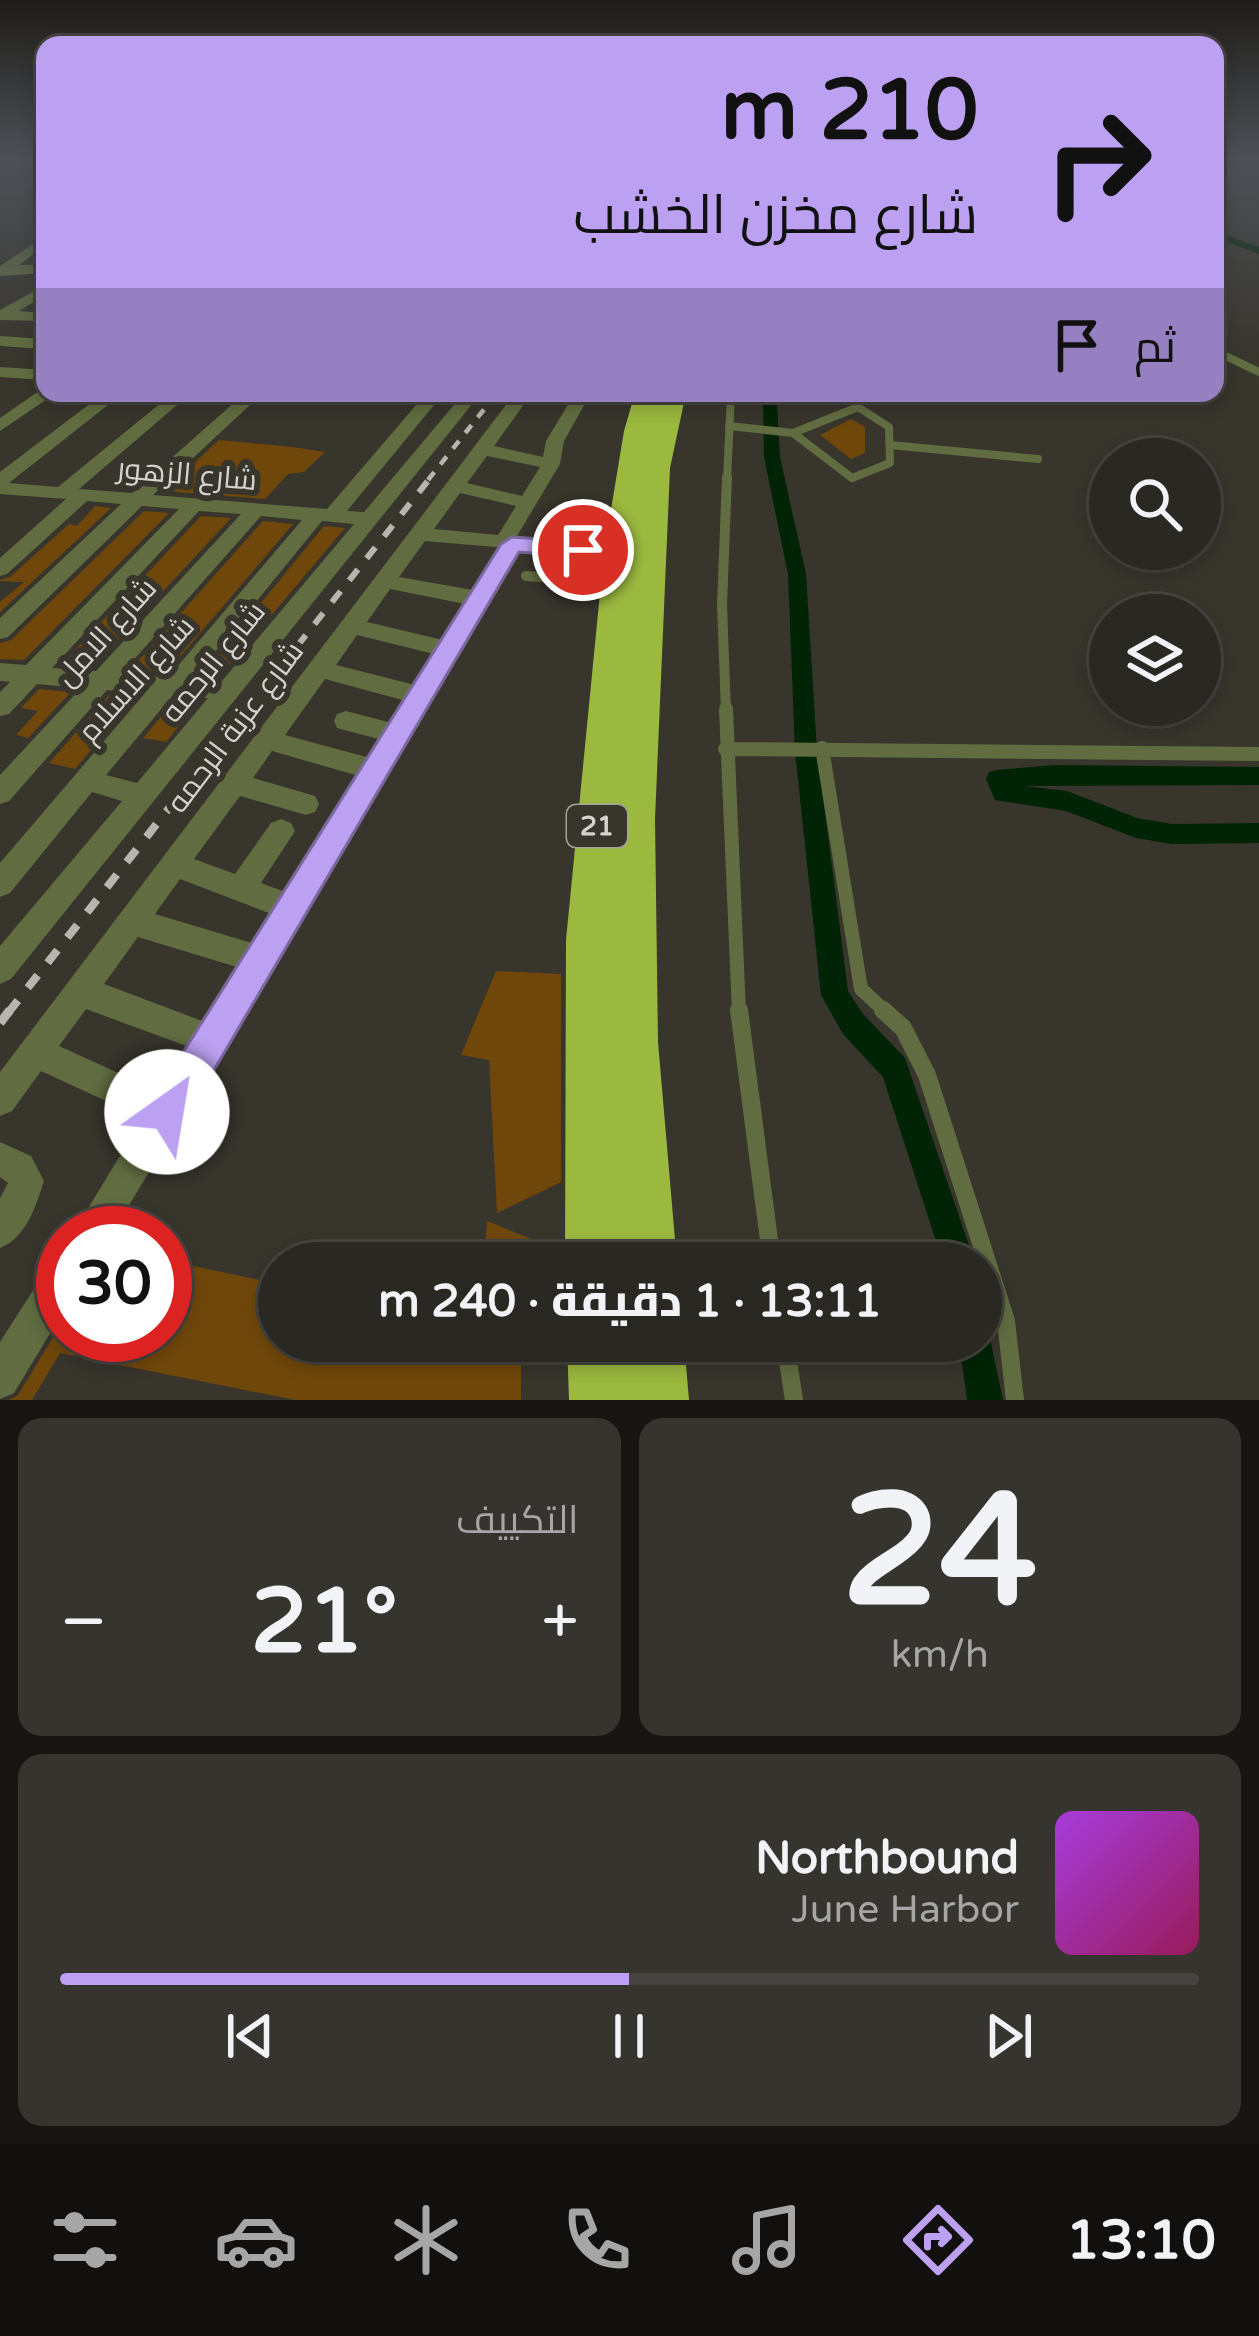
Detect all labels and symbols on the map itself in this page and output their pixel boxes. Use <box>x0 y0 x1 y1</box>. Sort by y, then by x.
street label: شارع الزهور <box>113 450 258 500</box>
pin <box>532 499 634 601</box>
street label: شارع الامل <box>48 570 166 695</box>
street label: شارع الرحمه <box>153 594 274 731</box>
street label: شارع الاسلام <box>70 609 203 751</box>
street label: شارع عزبة الرحمه <box>159 634 313 821</box>
road number: 21 <box>567 805 627 847</box>
position arrow <box>104 1049 230 1175</box>
speed limit sign: 30 <box>36 1206 192 1362</box>

